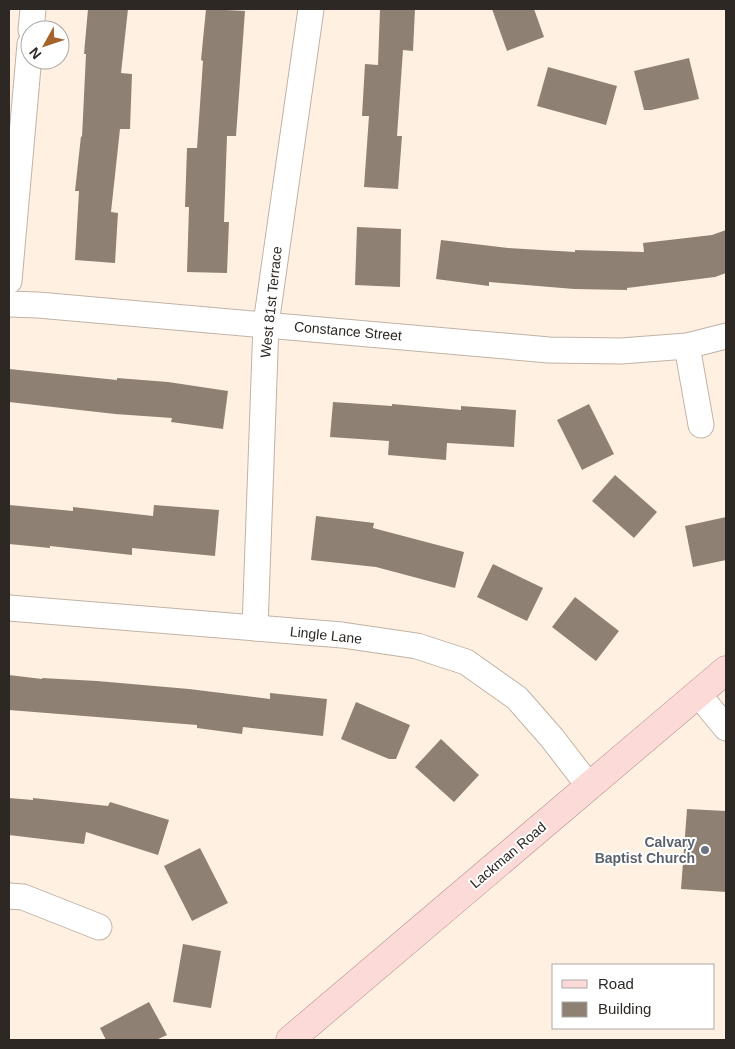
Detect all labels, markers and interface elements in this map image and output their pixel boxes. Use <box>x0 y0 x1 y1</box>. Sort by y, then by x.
north arrow <box>20 20 70 70</box>
text: N <box>26 44 44 62</box>
street label: West 81st Terrace <box>257 245 285 359</box>
street label: Constance Street <box>293 318 403 344</box>
street label: Lingle Lane <box>289 623 363 647</box>
street label: Lackman Road <box>467 819 549 891</box>
place label: Calvary Baptist Church <box>595 834 695 866</box>
marker: Calvary Baptist Church <box>699 844 711 856</box>
legend <box>552 964 715 1029</box>
text: Road <box>598 975 634 992</box>
text: Building <box>598 1000 651 1017</box>

